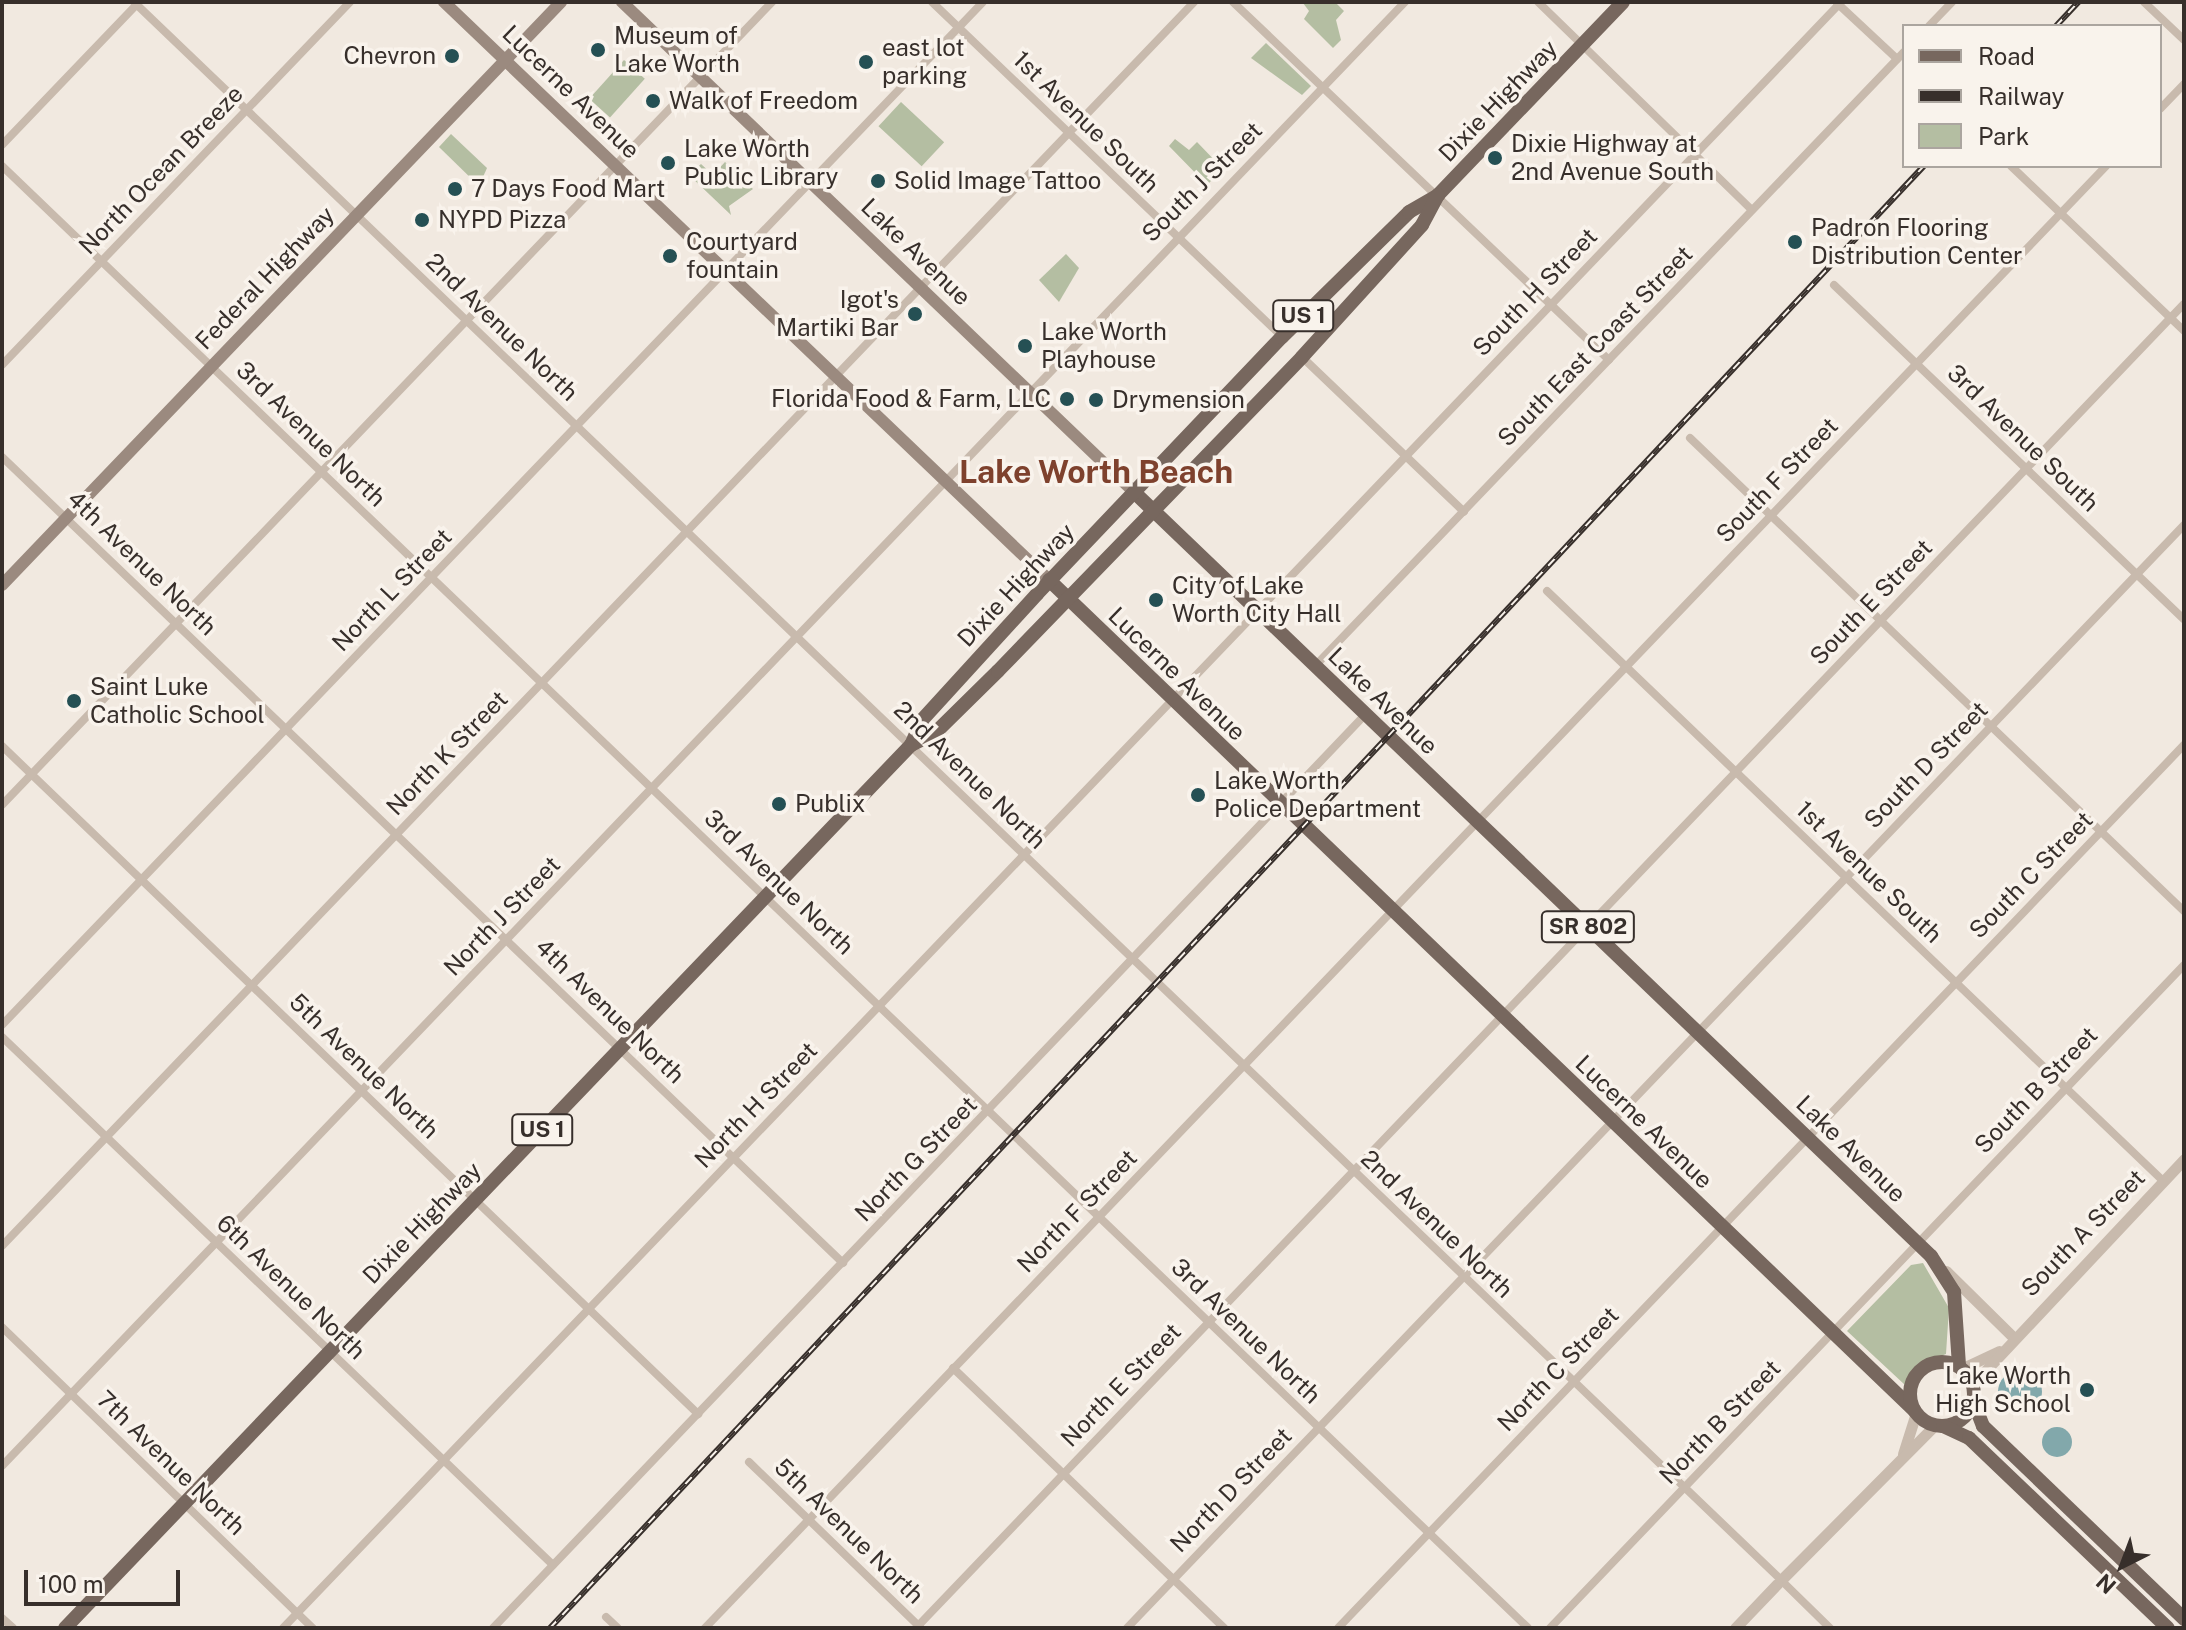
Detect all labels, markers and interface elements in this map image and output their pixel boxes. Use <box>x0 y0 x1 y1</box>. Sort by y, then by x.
street label: Lucerne Avenue <box>496 19 646 165</box>
place label: Museum of Lake Worth <box>614 22 741 78</box>
legend <box>1902 24 2162 168</box>
place label: east lot parking <box>882 34 967 90</box>
street label: Dixie Highway <box>1433 34 1563 168</box>
marker: Museum of Lake Worth <box>589 41 607 59</box>
place label: Chevron <box>344 42 436 70</box>
text: Road <box>1978 42 2035 70</box>
street label: 1st Avenue South <box>1007 45 1165 199</box>
marker: Chevron <box>443 47 461 65</box>
marker: east lot parking <box>857 53 875 71</box>
street label: North Ocean Breeze <box>73 80 249 260</box>
text: Railway <box>1978 82 2064 110</box>
place label: Walk of Freedom <box>669 87 858 115</box>
marker: Walk of Freedom <box>644 92 662 110</box>
street label: South J Street <box>1136 116 1268 248</box>
text: Park <box>1978 122 2029 150</box>
place label: Dixie Highway at 2nd Avenue South <box>1511 130 1714 186</box>
place label: Lake Worth Public Library <box>684 135 839 191</box>
marker: Dixie Highway at 2nd Avenue South <box>1486 149 1504 167</box>
marker: Lake Worth Public Library <box>659 154 677 172</box>
place label: Solid Image Tattoo <box>894 167 1102 195</box>
marker: Solid Image Tattoo <box>869 172 887 190</box>
place label: 7 Days Food Mart <box>471 175 665 203</box>
marker: 7 Days Food Mart <box>446 180 464 198</box>
street label: Lake Avenue <box>855 192 977 312</box>
street label: Federal Highway <box>190 201 340 355</box>
place label: NYPD Pizza <box>438 206 566 234</box>
marker: NYPD Pizza <box>413 211 431 229</box>
place label: Padron Flooring Distribution Center <box>1811 214 2022 270</box>
street label: South H Street <box>1467 222 1603 362</box>
place label: Courtyard fountain <box>686 228 798 284</box>
marker: Padron Flooring Distribution Center <box>1786 233 1804 251</box>
street label: South East Coast Street <box>1492 240 1698 452</box>
street label: 2nd Avenue North <box>420 247 584 407</box>
marker: Courtyard fountain <box>661 247 679 265</box>
place label: Igot's Martiki Bar <box>776 286 899 342</box>
road number: US 1 <box>1271 298 1335 334</box>
marker: Igot's Martiki Bar <box>906 305 924 323</box>
place label: Lake Worth Playhouse <box>1041 318 1168 374</box>
marker: Lake Worth Playhouse <box>1016 337 1034 355</box>
street label: 3rd Avenue North <box>230 355 392 513</box>
street label: 3rd Avenue South <box>1941 358 2105 518</box>
place label: Florida Food & Farm, LLC <box>771 385 1051 413</box>
place label: Drymension <box>1112 386 1245 414</box>
marker: Florida Food & Farm, LLC <box>1058 390 1076 408</box>
marker: Drymension <box>1087 391 1105 409</box>
street label: South F Street <box>1710 411 1844 549</box>
district label: Lake Worth Beach <box>959 453 1233 491</box>
street label: 4th Avenue North <box>61 485 223 641</box>
street label: Dixie Highway <box>951 517 1081 653</box>
street label: North L Street <box>326 523 458 657</box>
street label: South E Street <box>1804 533 1938 671</box>
place label: City of Lake Worth City Hall <box>1172 572 1342 628</box>
marker: City of Lake Worth City Hall <box>1147 591 1165 609</box>
street label: Lucerne Avenue <box>1102 601 1252 747</box>
street label: Lake Avenue <box>1322 641 1444 761</box>
place label: Saint Luke Catholic School <box>90 673 265 729</box>
street label: North K Street <box>380 685 514 821</box>
marker: Saint Luke Catholic School <box>65 692 83 710</box>
street label: 2nd Avenue North <box>888 695 1052 855</box>
street label: South D Street <box>1858 696 1994 834</box>
place label: Lake Worth Police Department <box>1214 767 1421 823</box>
marker: Lake Worth Police Department <box>1189 786 1207 804</box>
place label: Publix <box>795 790 865 818</box>
marker: Publix <box>770 795 788 813</box>
street label: 1st Avenue South <box>1790 795 1948 949</box>
street label: 3rd Avenue North <box>698 803 860 961</box>
street label: South C Street <box>1963 806 2099 944</box>
street label: North J Street <box>438 850 566 982</box>
road number: SR 802 <box>1540 909 1636 945</box>
street label: 4th Avenue North <box>529 933 691 1089</box>
street label: 5th Avenue North <box>283 987 445 1145</box>
street label: South B Street <box>1968 1021 2104 1159</box>
street label: North H Street <box>689 1036 823 1174</box>
street label: Lucerne Avenue <box>1569 1049 1719 1195</box>
street label: Lake Avenue <box>1790 1089 1912 1209</box>
street label: North G Street <box>849 1090 983 1228</box>
road number: US 1 <box>510 1112 574 1148</box>
street label: North F Street <box>1011 1144 1143 1278</box>
street label: 2nd Avenue North <box>1355 1144 1519 1304</box>
street label: Dixie Highway <box>357 1156 487 1290</box>
street label: South A Street <box>2015 1163 2151 1303</box>
street label: 6th Avenue North <box>211 1209 371 1365</box>
street label: 3rd Avenue North <box>1165 1252 1327 1410</box>
street label: North C Street <box>1491 1301 1625 1437</box>
street label: North E Street <box>1055 1317 1187 1453</box>
street label: North B Street <box>1654 1354 1786 1490</box>
place label: Lake Worth High School <box>1935 1362 2071 1418</box>
marker: Lake Worth High School <box>2078 1381 2096 1399</box>
street label: 7th Avenue North <box>91 1385 251 1541</box>
street label: North D Street <box>1164 1422 1298 1558</box>
street label: 5th Avenue North <box>768 1452 930 1610</box>
north arrow <box>2082 1526 2162 1606</box>
scale bar <box>28 1554 184 1604</box>
text: N <box>2091 1568 2121 1599</box>
text: 100 m <box>38 1570 104 1598</box>

